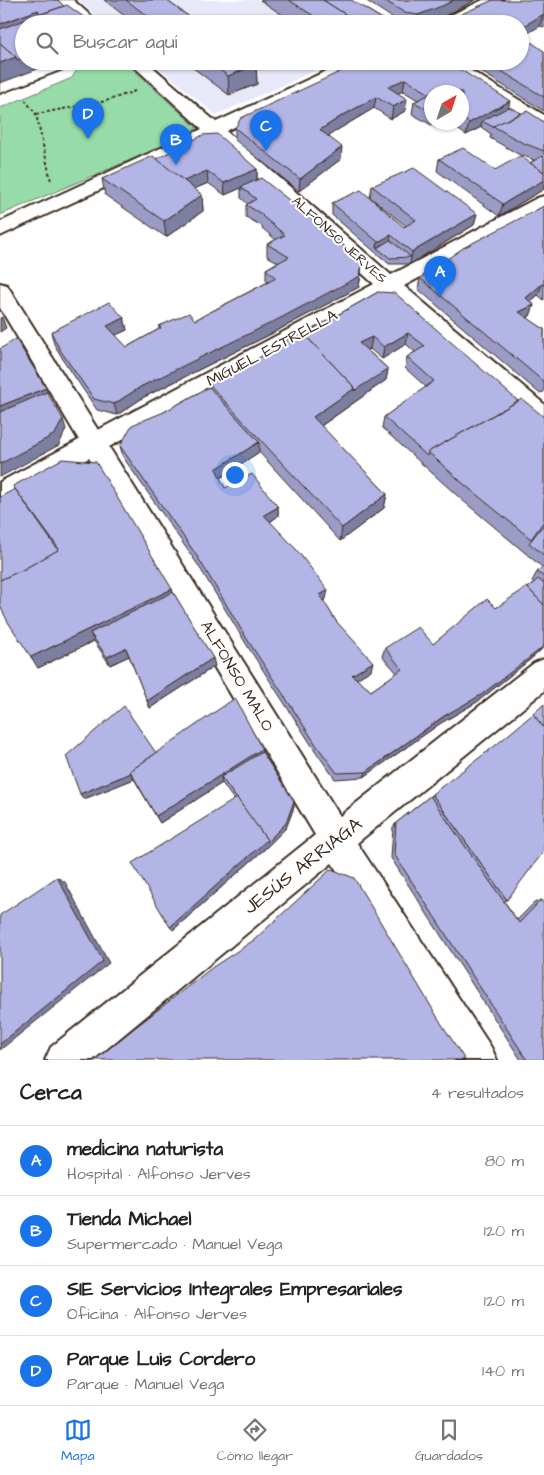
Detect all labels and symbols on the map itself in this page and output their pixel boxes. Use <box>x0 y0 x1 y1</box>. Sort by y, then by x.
north arrow <box>424 85 469 130</box>
pin: D <box>72 98 104 139</box>
pin: C <box>250 110 282 151</box>
pin: B <box>160 124 192 165</box>
street label: ALFONSO JERVES <box>287 192 391 288</box>
pin: A <box>424 256 456 297</box>
street label: MIGUEL ESTRELLA <box>203 304 341 392</box>
your location <box>222 462 248 488</box>
street label: ALFONSO MALO <box>195 616 279 736</box>
street label: JESÚS ARRIAGA <box>238 811 368 921</box>

